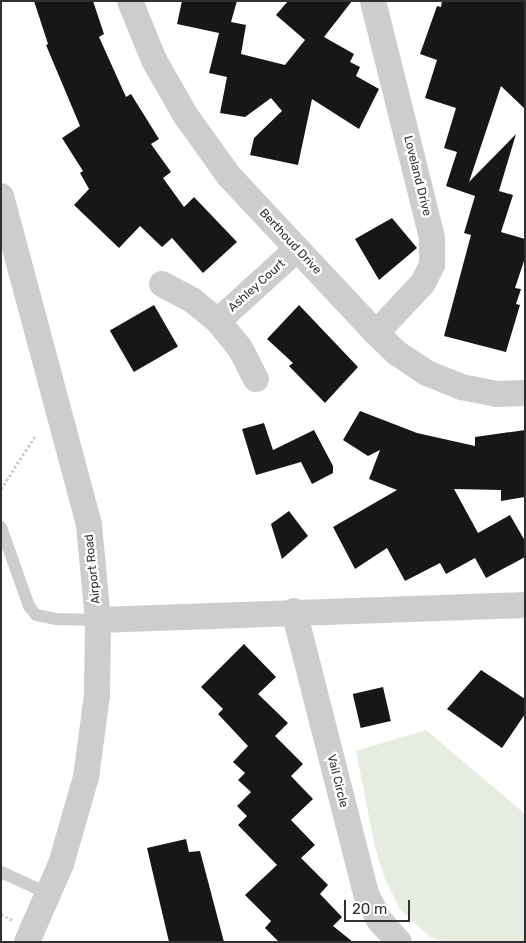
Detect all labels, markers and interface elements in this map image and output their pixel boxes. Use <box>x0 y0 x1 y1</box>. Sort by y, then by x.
street label: Loveland Drive <box>400 134 434 218</box>
street label: Berthoud Drive <box>256 206 324 278</box>
street label: Ashley Court <box>226 257 288 315</box>
street label: Airport Road <box>82 533 104 605</box>
street label: Vail Circle <box>323 753 351 809</box>
scale bar <box>346 890 412 922</box>
text: 20 m <box>352 900 387 918</box>

